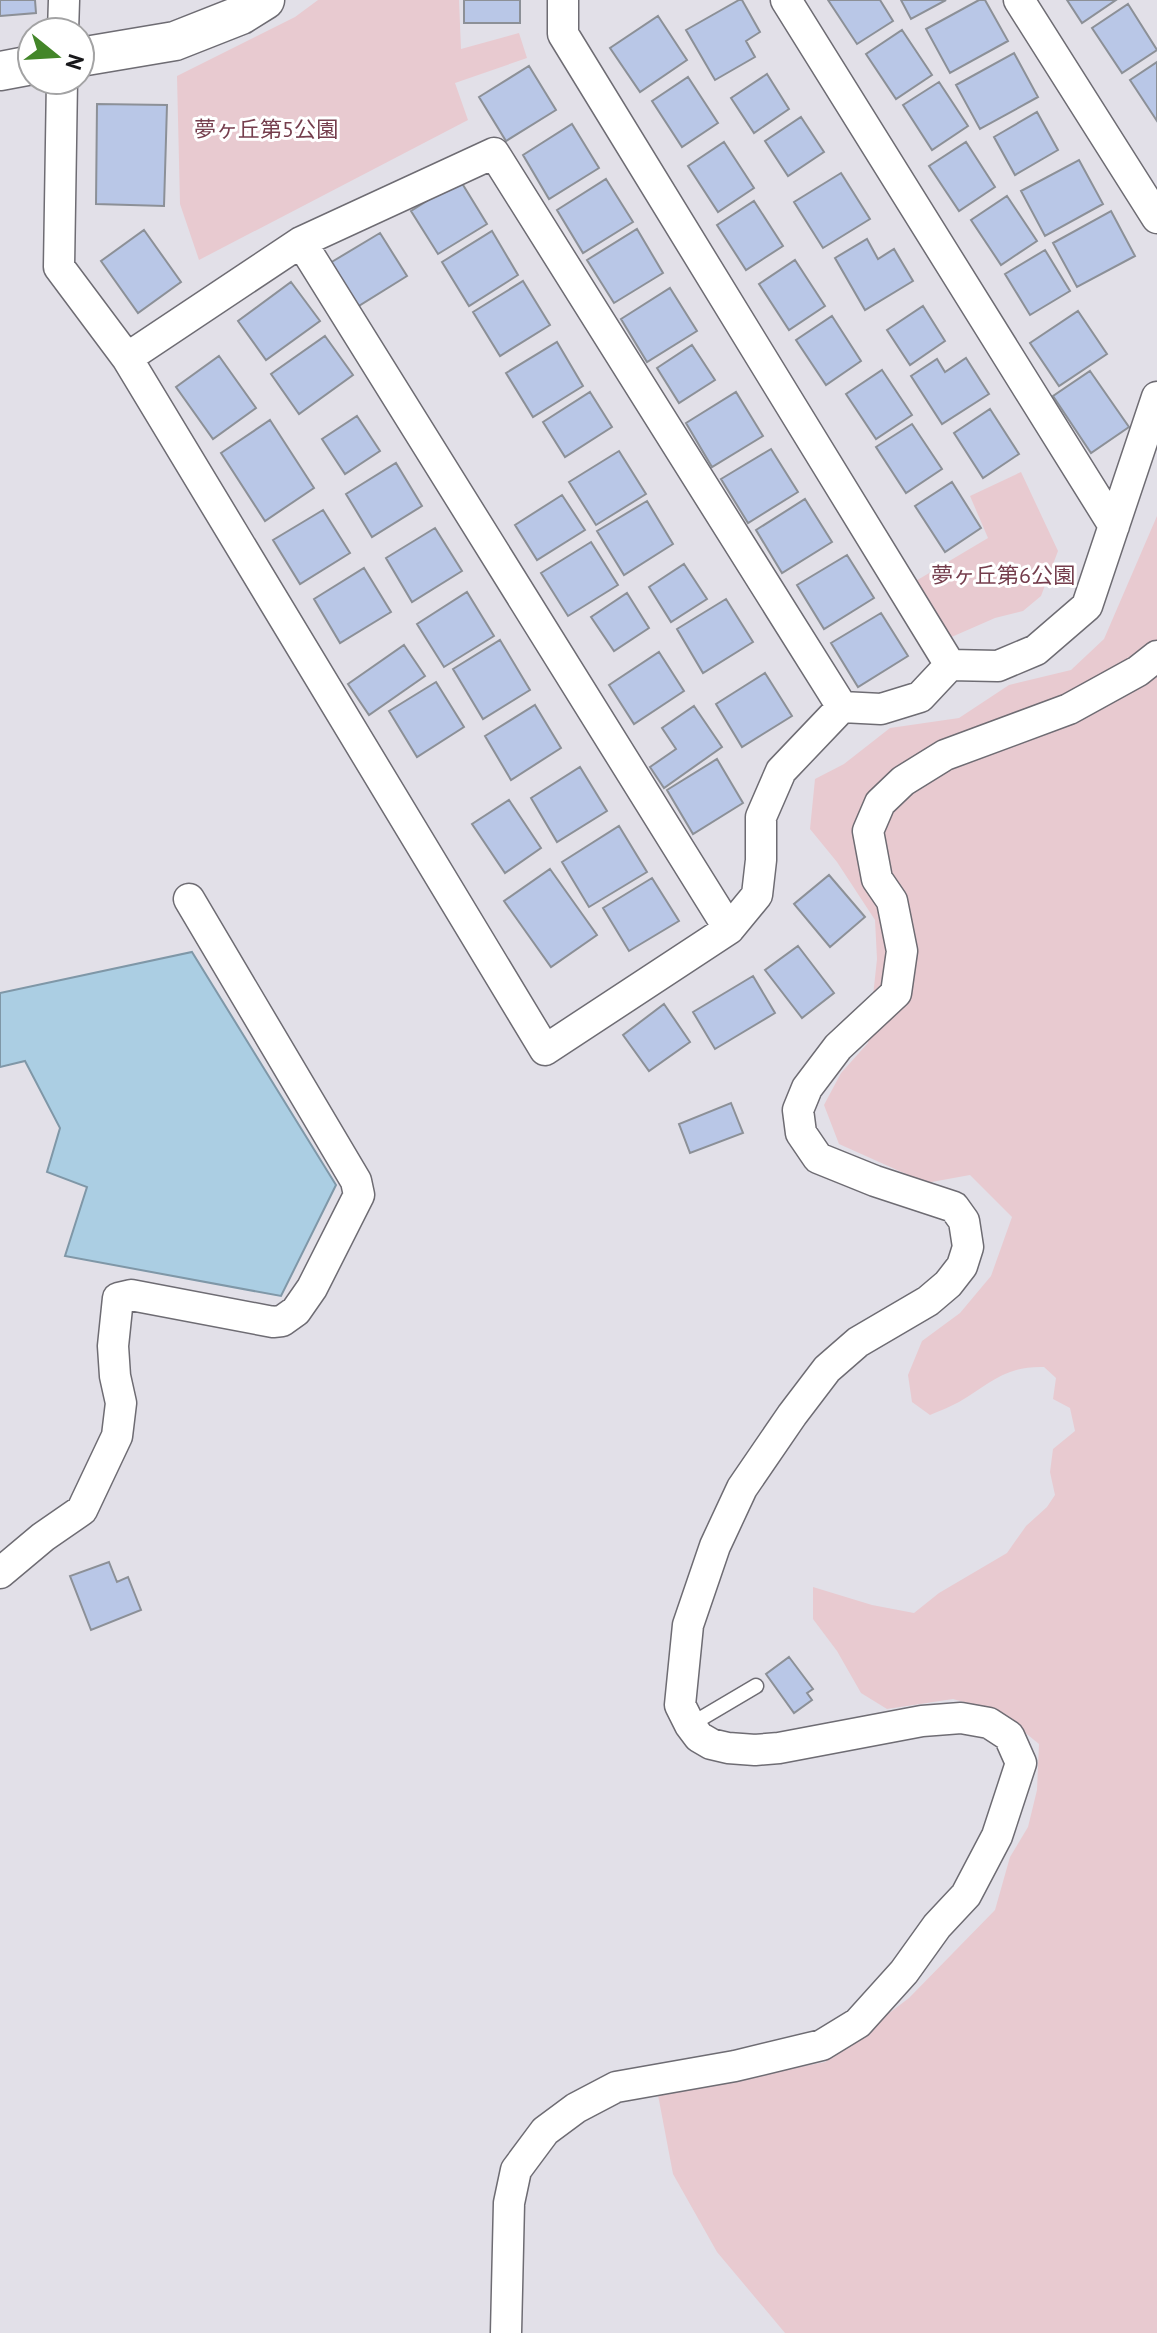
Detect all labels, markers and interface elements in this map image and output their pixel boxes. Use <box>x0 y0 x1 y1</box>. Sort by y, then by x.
north arrow <box>16 16 96 96</box>
text: N <box>59 51 91 73</box>
park label: 夢ヶ丘第5公園 <box>194 115 338 143</box>
park label: 夢ヶ丘第6公園 <box>931 561 1075 589</box>

